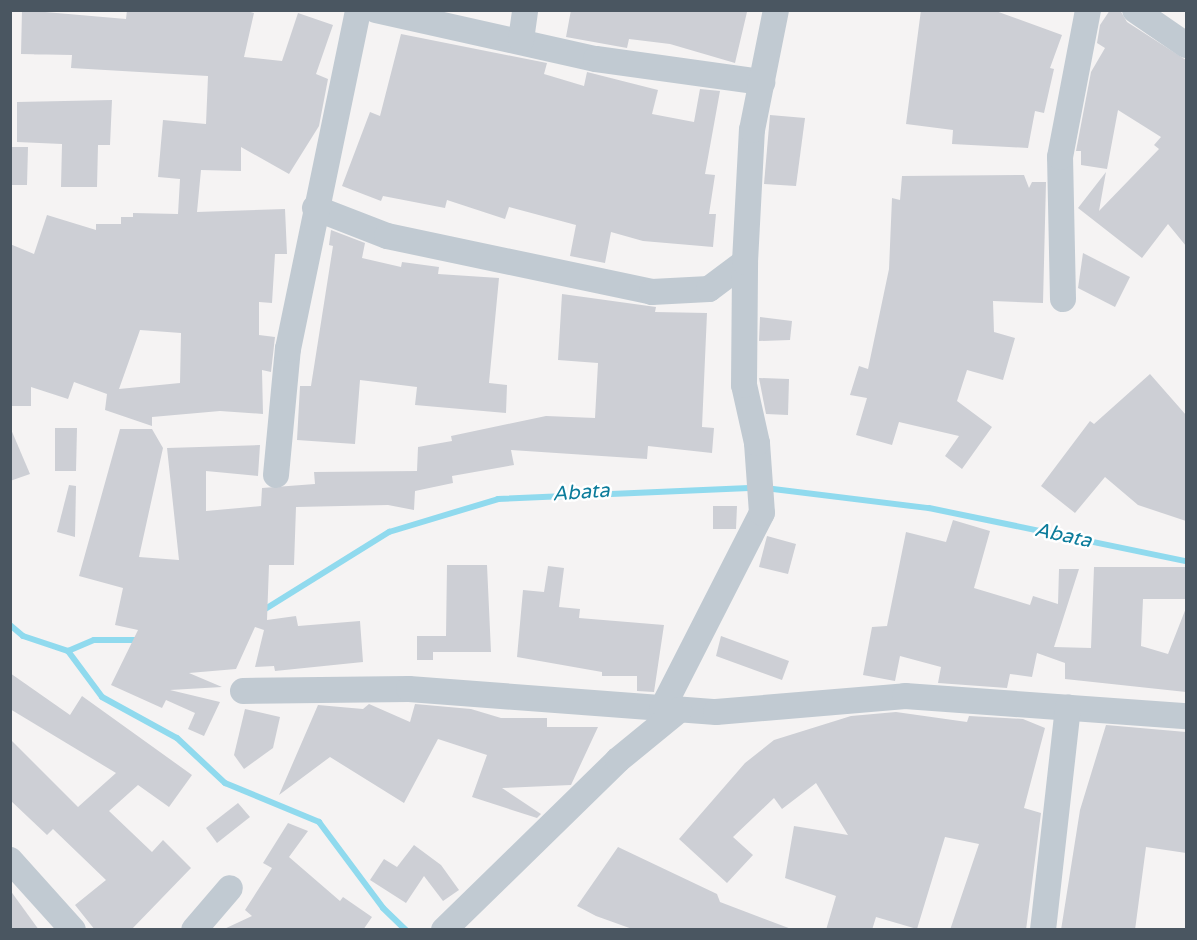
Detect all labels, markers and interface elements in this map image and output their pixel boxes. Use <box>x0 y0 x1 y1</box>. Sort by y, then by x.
water label: Abata <box>552 479 610 507</box>
water label: Abata <box>1032 518 1094 554</box>

